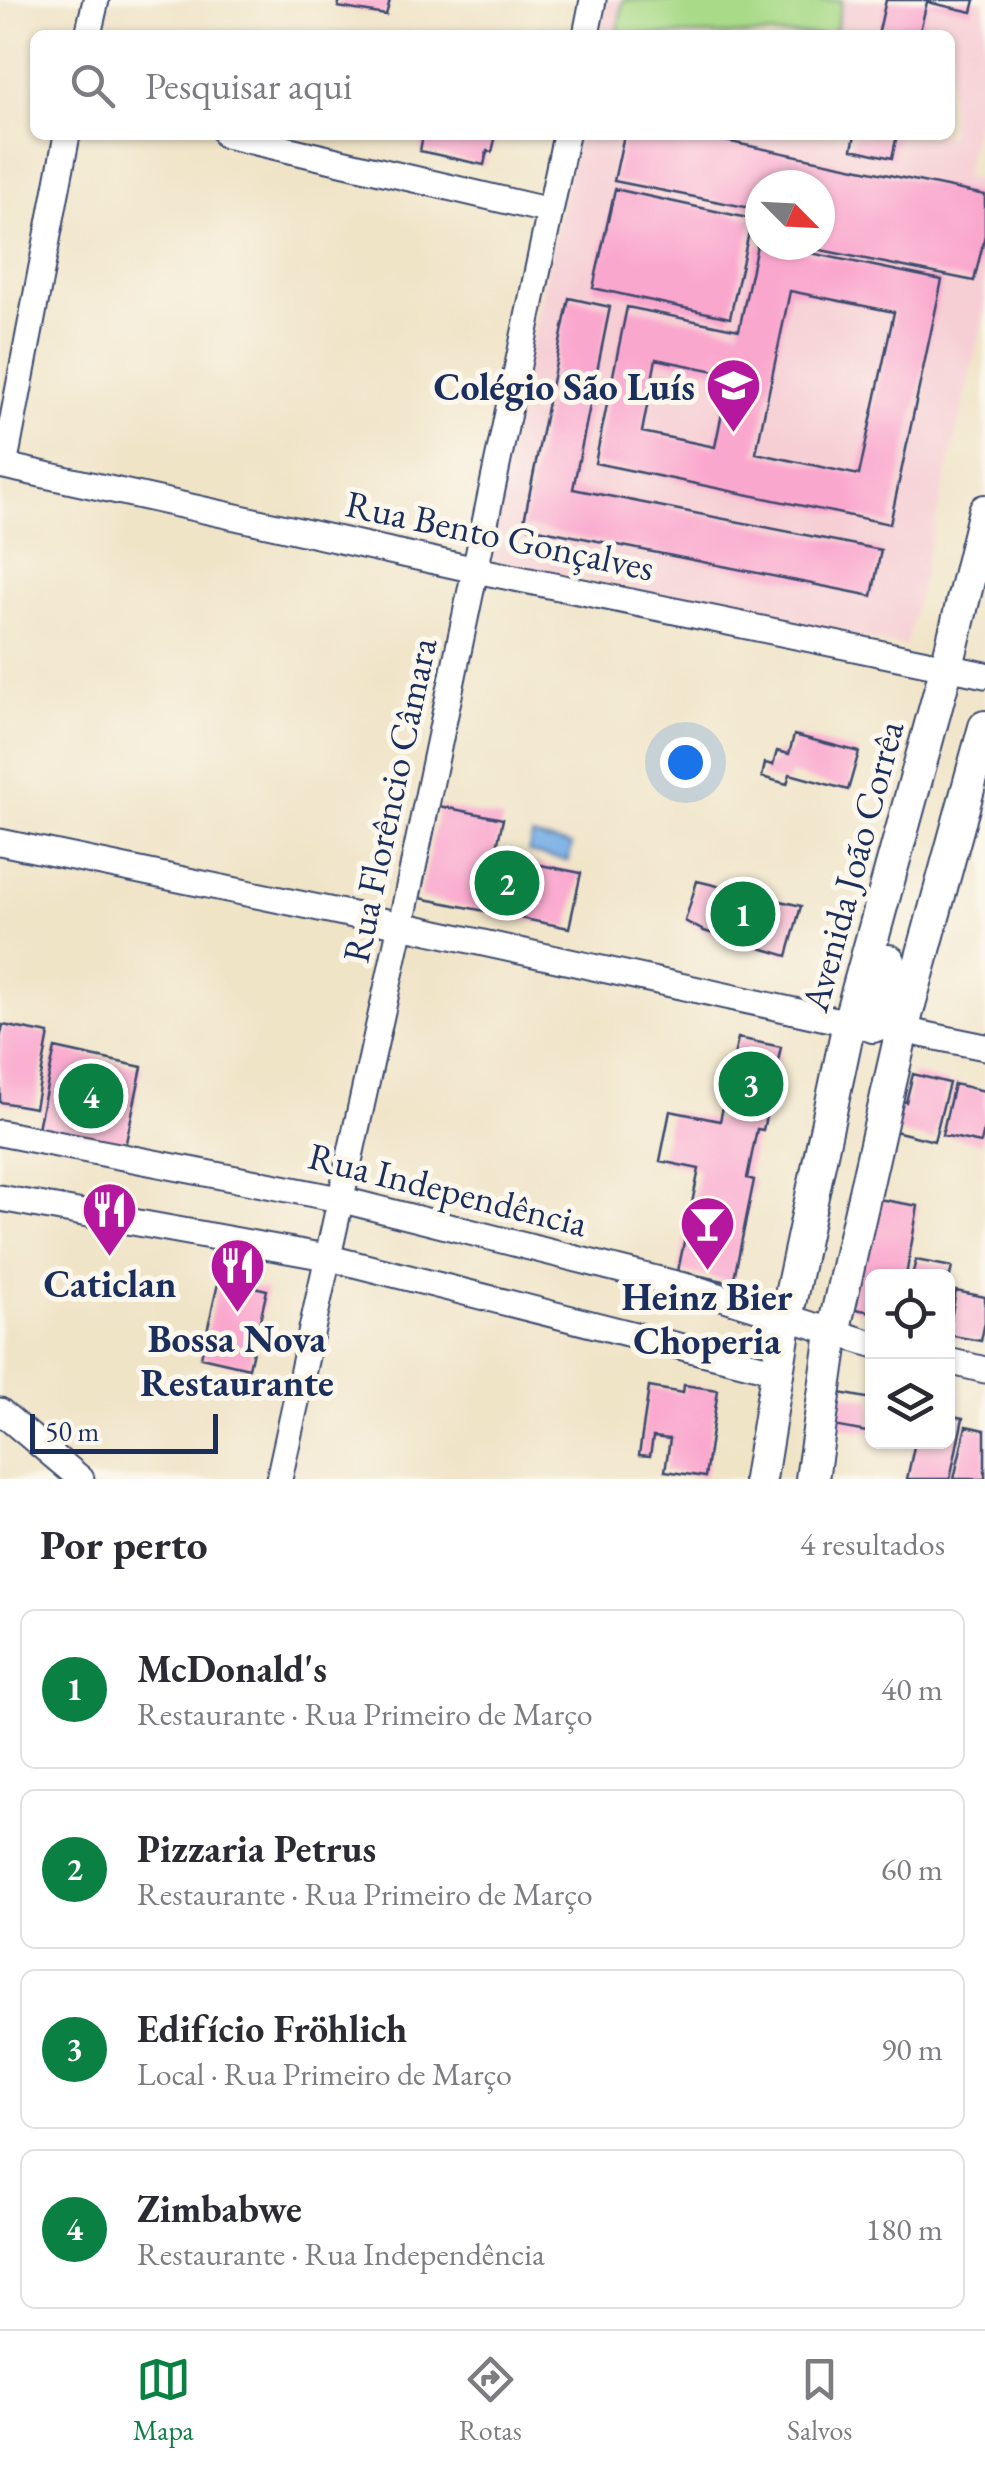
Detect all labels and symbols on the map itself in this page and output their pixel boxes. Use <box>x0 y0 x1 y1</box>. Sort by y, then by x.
north arrow <box>745 170 835 260</box>
school or university icon: Colégio São Luís <box>704 356 764 435</box>
place label: Colégio São Luís <box>433 362 695 411</box>
street label: Rua Bento Gonçalves <box>341 478 659 592</box>
street label: Rua Florêncio Câmara <box>331 632 448 967</box>
street label: Avenida João Corrêa <box>789 714 915 1018</box>
your location <box>660 737 711 788</box>
pin: 2 <box>474 846 540 920</box>
pin: 1 <box>710 876 776 952</box>
pin: 3 <box>718 1046 784 1122</box>
pin: 4 <box>58 1058 124 1134</box>
street label: Rua Independência <box>304 1131 593 1248</box>
restaurant icon: Caticlan <box>80 1180 140 1259</box>
bar icon: Heinz Bier Choperia <box>677 1193 737 1272</box>
restaurant icon: Bossa Nova Restaurante <box>207 1235 267 1314</box>
place label: Caticlan <box>44 1259 176 1308</box>
place label: Heinz Bier Choperia <box>621 1272 793 1365</box>
place label: Bossa Nova Restaurante <box>140 1314 334 1407</box>
scale bar <box>30 1409 218 1454</box>

